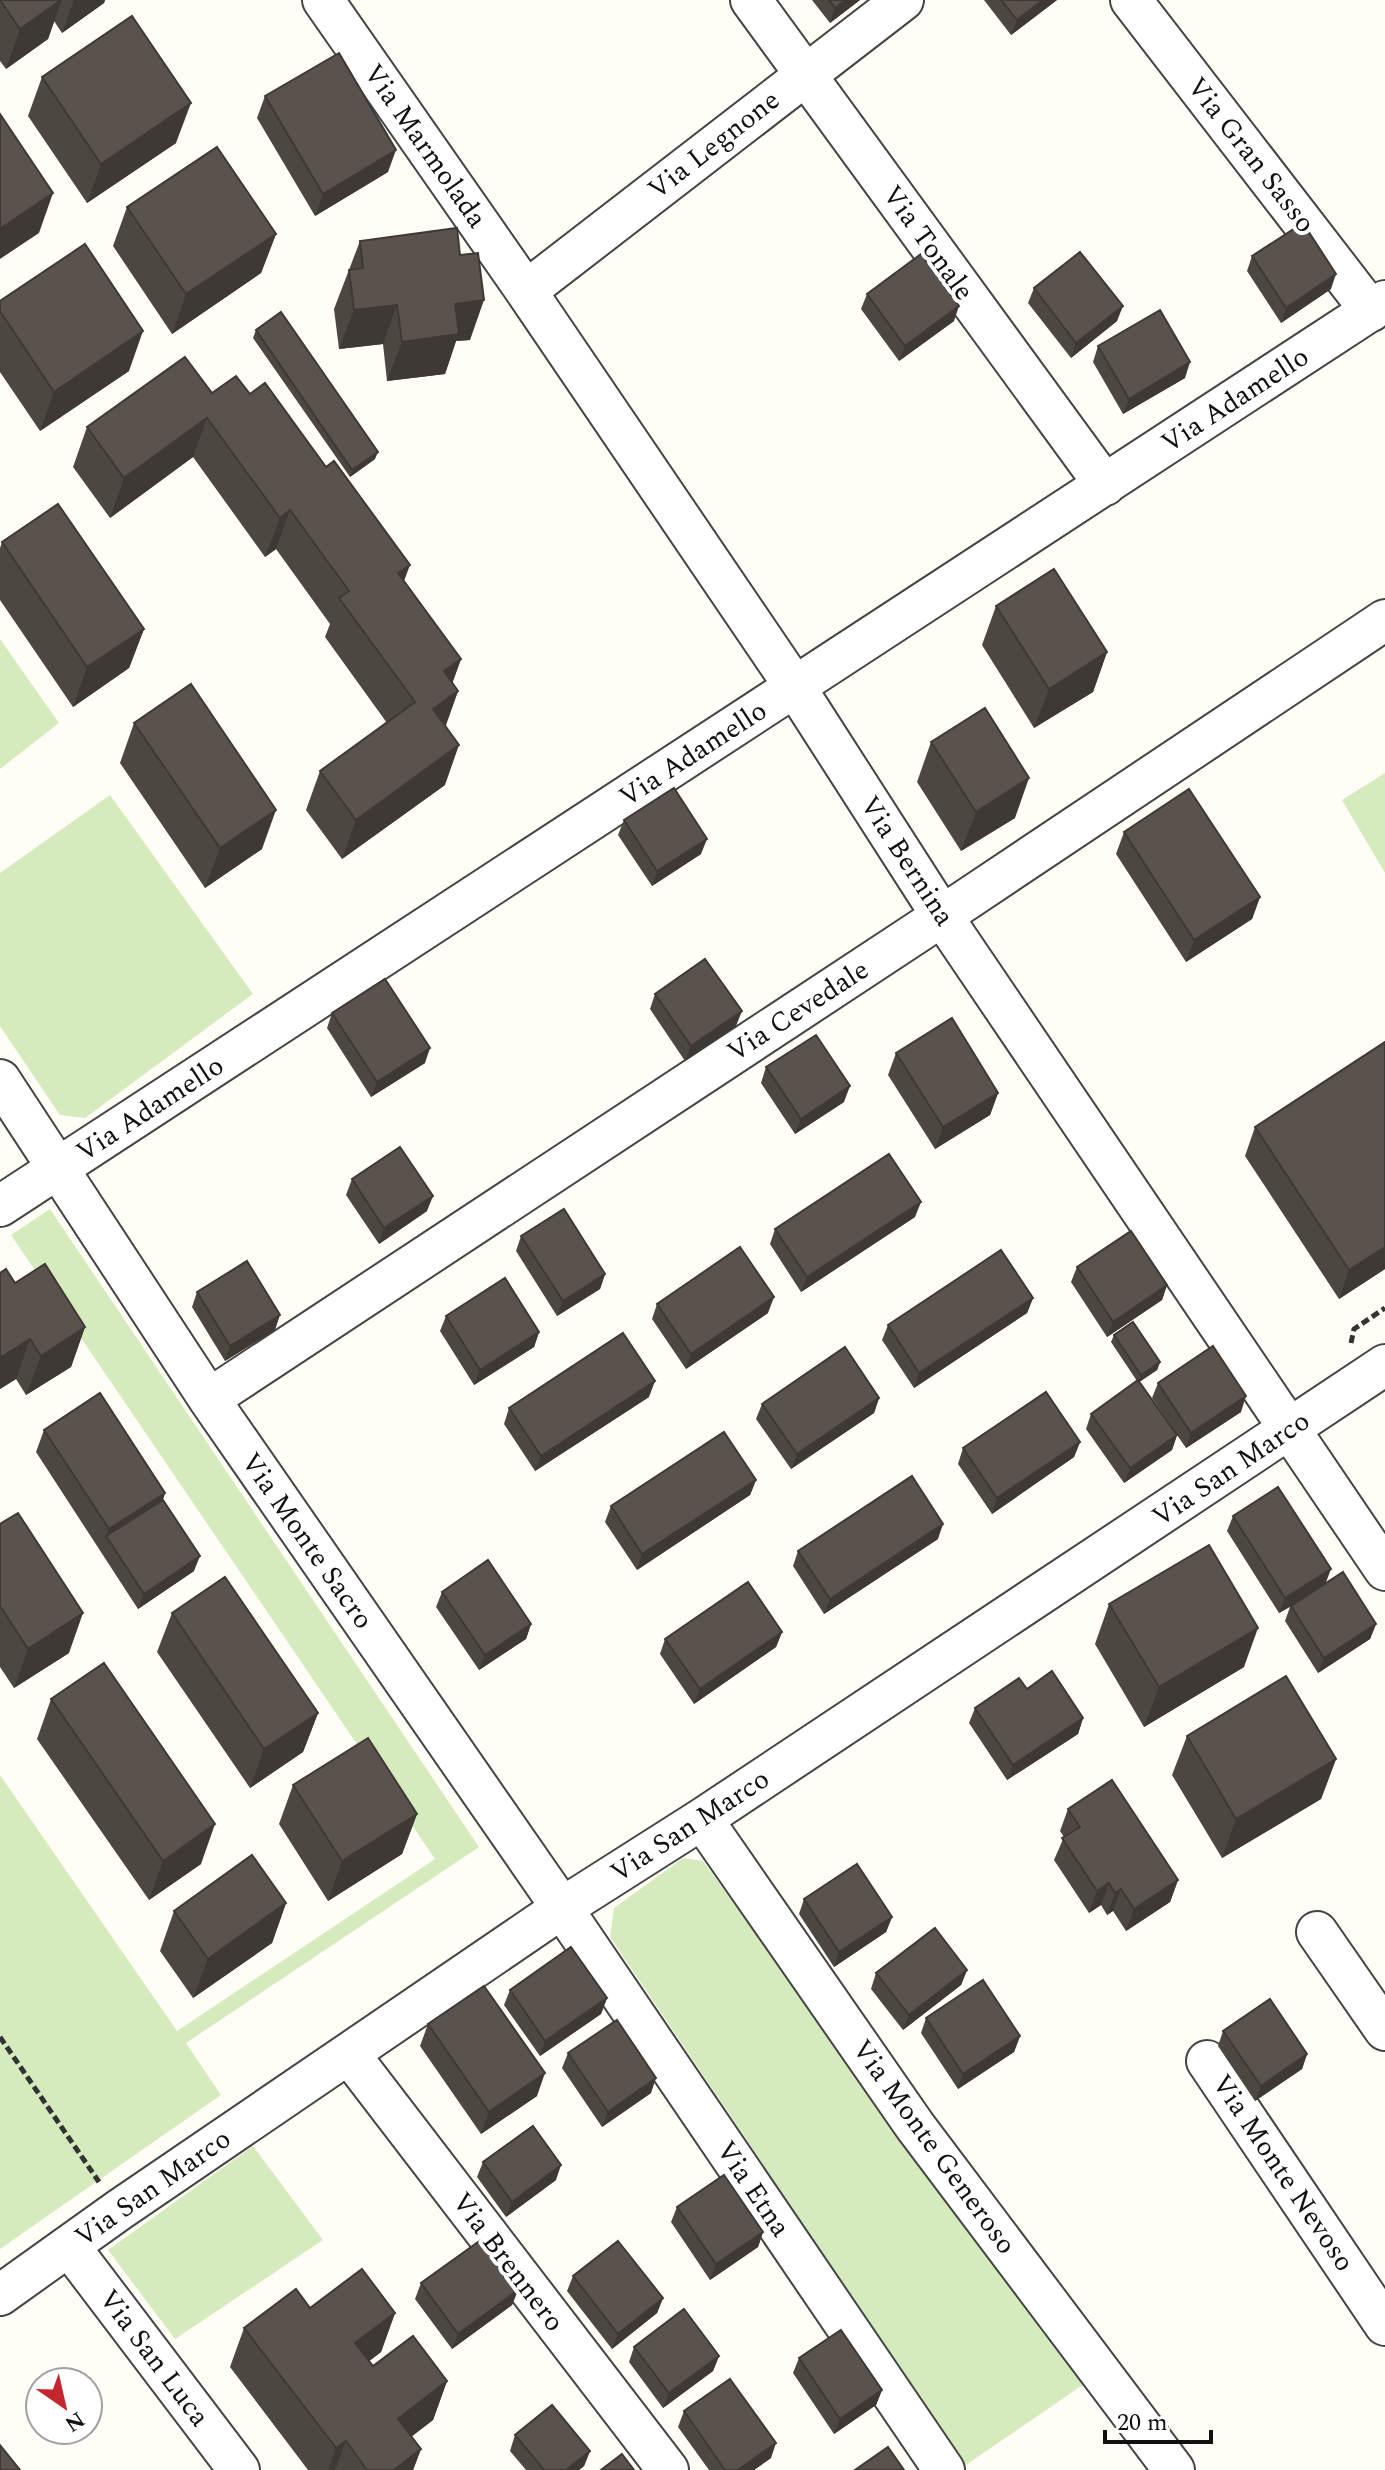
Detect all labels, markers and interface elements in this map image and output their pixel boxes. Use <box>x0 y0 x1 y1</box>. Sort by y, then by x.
street label: Via Marmolada <box>352 55 498 237</box>
street label: Via Gran Sasso <box>1176 68 1326 242</box>
street label: Via Legnone <box>639 80 789 210</box>
street label: Via Tonale <box>871 176 985 310</box>
street label: Via Adamello <box>1152 336 1318 464</box>
street label: Via Adamello <box>610 690 776 818</box>
street label: Via Bernina <box>849 787 966 935</box>
street label: Via Cevedale <box>718 949 878 1073</box>
street label: Via Adamello <box>67 1045 233 1173</box>
street label: Via San Marco <box>1143 1400 1319 1538</box>
street label: Via Monte Sacro <box>230 1444 384 1638</box>
street label: Via San Marco <box>602 1758 778 1894</box>
street label: Via Monte Generoso <box>841 2030 1027 2264</box>
street label: Via Monte Nevoso <box>1201 2065 1365 2281</box>
street label: Via San Marco <box>66 2118 240 2258</box>
street label: Via Etna <box>705 2132 801 2246</box>
street label: Via Brennero <box>441 2183 575 2341</box>
street label: Via San Luca <box>88 2280 220 2436</box>
north arrow <box>24 2366 104 2446</box>
scale bar <box>1105 2394 1211 2444</box>
text: N <box>58 2403 91 2440</box>
text: 20 m <box>1117 2405 1168 2441</box>

